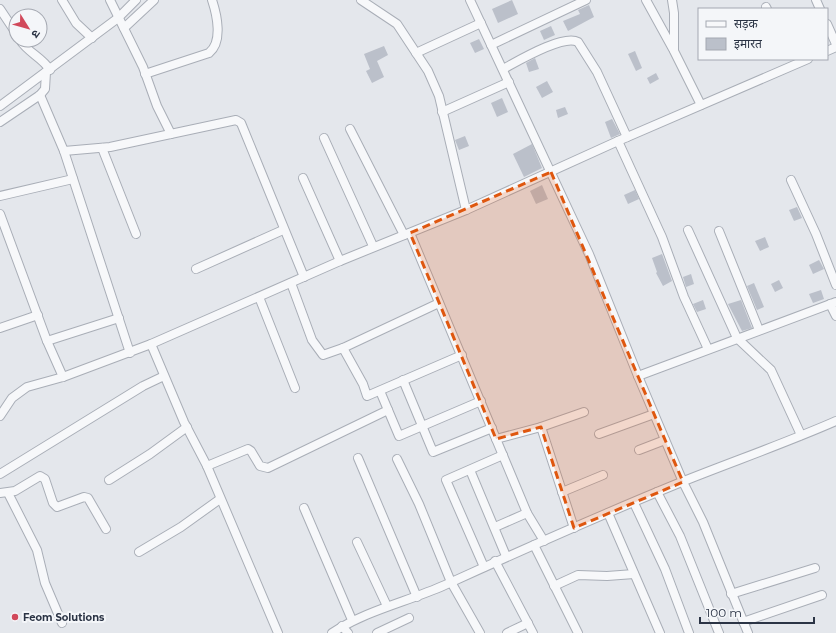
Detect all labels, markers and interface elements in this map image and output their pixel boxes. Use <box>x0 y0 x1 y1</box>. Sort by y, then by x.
north arrow <box>8 8 48 48</box>
legend <box>698 8 828 60</box>
text: सड़क <box>734 16 759 31</box>
text: उ <box>28 27 44 41</box>
text: इमारत <box>734 36 763 51</box>
scale bar <box>700 599 814 625</box>
text: 100 m <box>706 605 742 620</box>
place label: Feom Solutions <box>23 611 105 624</box>
marker: Feom Solutions <box>10 612 20 622</box>

